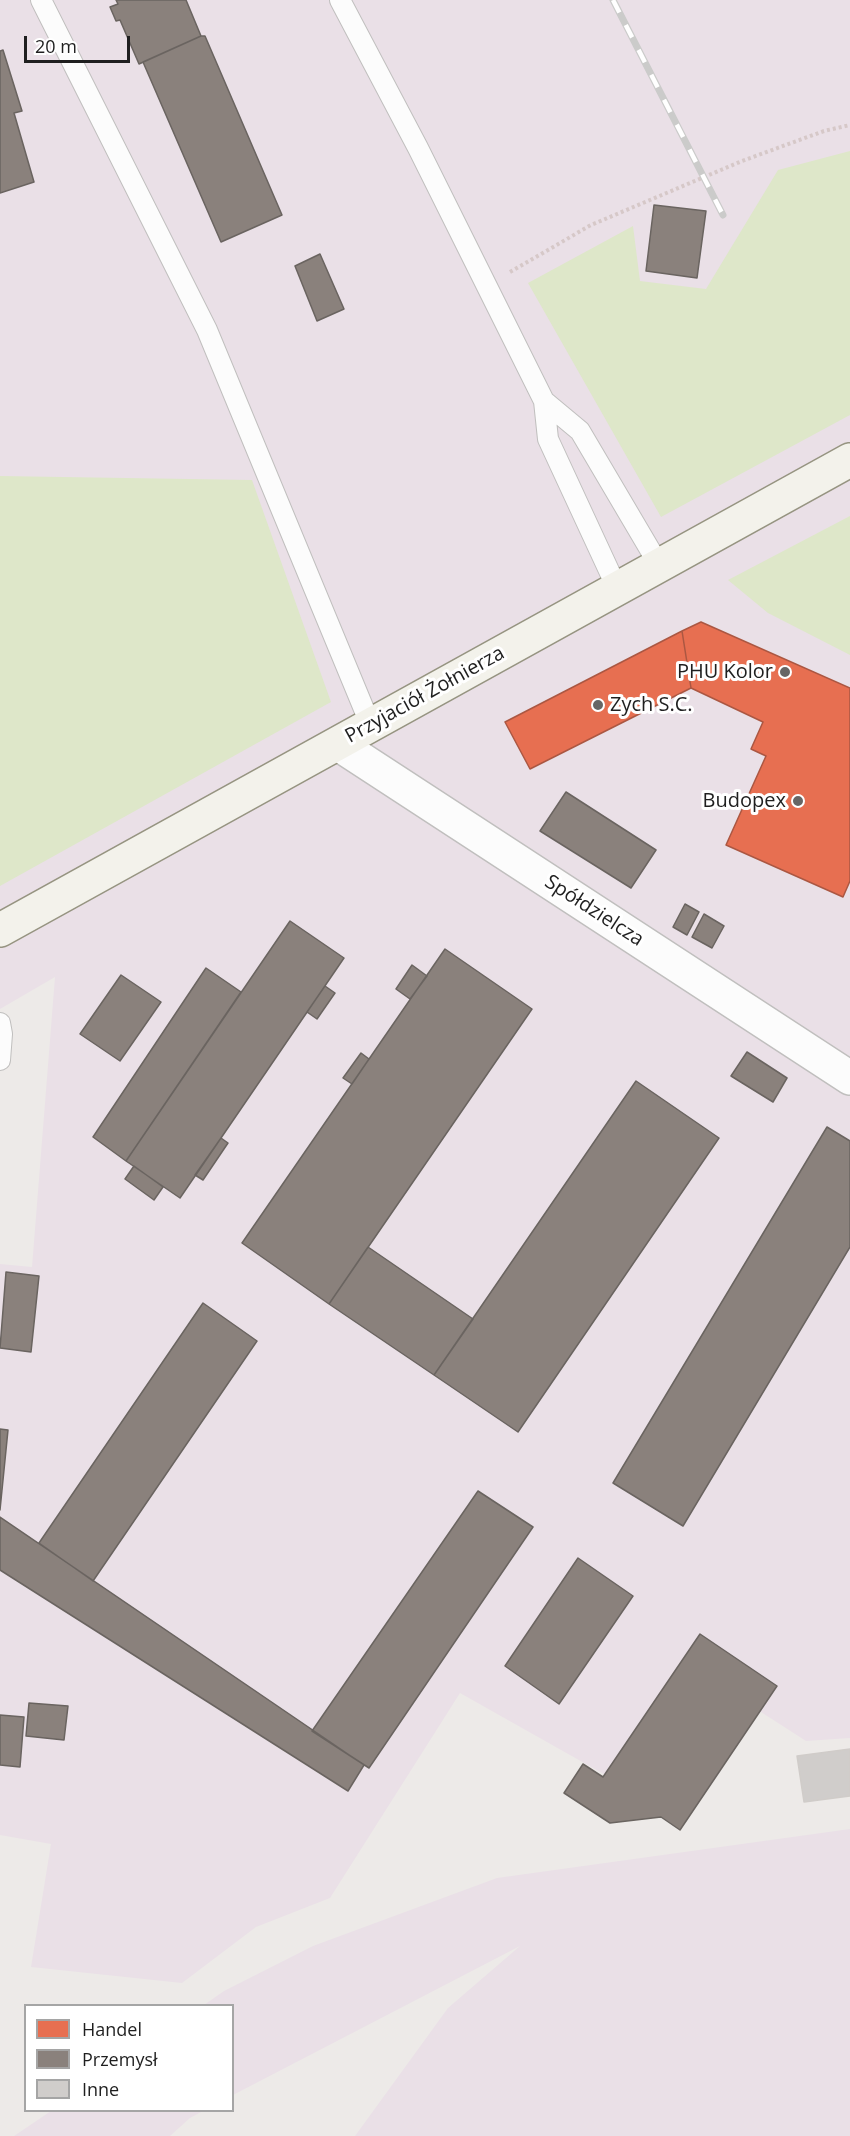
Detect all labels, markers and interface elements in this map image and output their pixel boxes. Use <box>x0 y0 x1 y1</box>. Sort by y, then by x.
scale bar <box>27 24 134 62</box>
text: 20 m <box>35 34 77 58</box>
street label: Przyjaciół Żołnierza <box>341 641 509 749</box>
place label: PHU Kolor <box>677 660 773 684</box>
marker: PHU Kolor <box>778 665 792 679</box>
place label: Zych S.C. <box>610 693 693 717</box>
marker: Zych S.C. <box>591 698 605 712</box>
place label: Budopex <box>703 789 786 813</box>
marker: Budopex <box>791 794 805 808</box>
street label: Spółdzielcza <box>540 870 648 952</box>
legend <box>24 2004 234 2112</box>
text: Handel <box>82 2017 142 2041</box>
text: Przemysł <box>82 2047 158 2071</box>
text: Inne <box>82 2077 119 2101</box>

